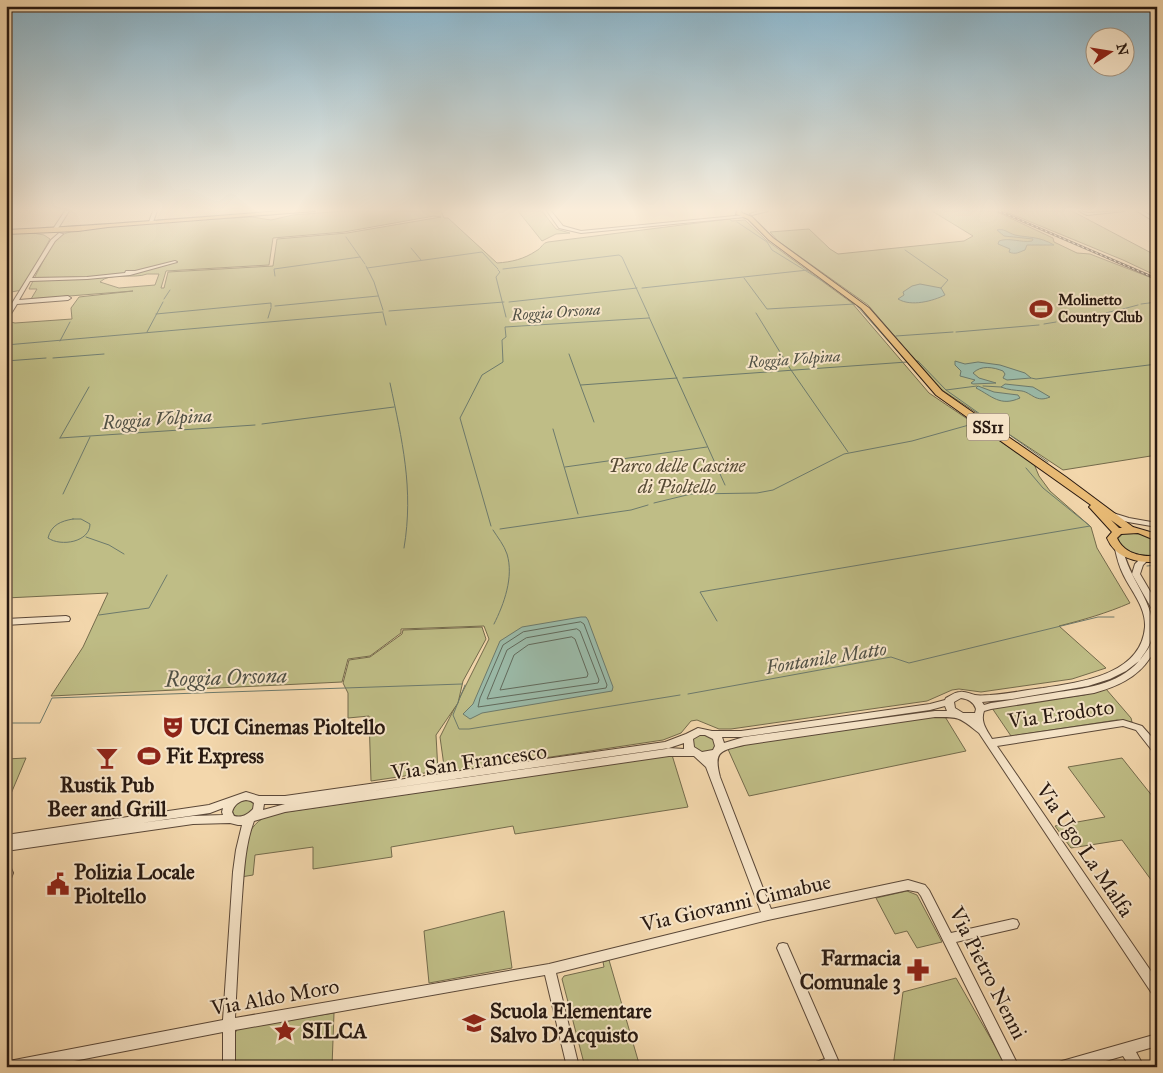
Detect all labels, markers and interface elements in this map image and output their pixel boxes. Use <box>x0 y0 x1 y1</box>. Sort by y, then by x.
north arrow <box>1086 28 1136 78</box>
text: N <box>1113 42 1132 57</box>
place label: Molinetto Country Club <box>1058 291 1143 327</box>
sports icon: Molinetto Country Club <box>1028 296 1054 322</box>
water label: Roggia Orsona <box>510 299 602 325</box>
water label: Roggia Volpina <box>746 346 841 373</box>
water label: Roggia Volpina <box>100 404 213 435</box>
road number: SS11 <box>967 414 1009 441</box>
park label: Parco delle Cascine di Pioltello <box>609 455 747 498</box>
water label: Fontanile Matto <box>763 637 888 679</box>
water label: Roggia Orsona <box>163 661 288 693</box>
street label: Via Erodoto <box>1005 694 1116 734</box>
theatre icon: UCI Cinemas Pioltello <box>160 714 186 740</box>
place label: UCI Cinemas Pioltello <box>190 714 386 740</box>
street label: Via San Francesco <box>389 738 549 786</box>
sports icon: Fit Express <box>136 743 162 769</box>
place label: Fit Express <box>166 743 264 769</box>
bar icon: Rustik Pub Beer and Grill <box>94 745 120 771</box>
place label: Rustik Pub Beer and Grill <box>47 772 168 822</box>
street label: Via Ugo La Malfa <box>1030 777 1139 922</box>
place label: Polizia Locale Pioltello <box>74 859 195 909</box>
street label: Via Giovanni Cimabue <box>638 868 834 938</box>
public building icon: Polizia Locale Pioltello <box>45 871 71 897</box>
street label: Via Pietro Nenni <box>943 901 1033 1044</box>
place label: Farmacia Comunale 3 <box>800 945 902 995</box>
pharmacy icon: Farmacia Comunale 3 <box>905 957 931 983</box>
street label: Via Aldo Moro <box>208 973 341 1021</box>
place label: Scuola Elementare Salvo D'Acquisto <box>490 998 652 1048</box>
school or university icon: Scuola Elementare Salvo D'Acquisto <box>461 1010 487 1036</box>
place icon: SILCA <box>272 1018 298 1044</box>
place label: SILCA <box>302 1018 368 1044</box>

